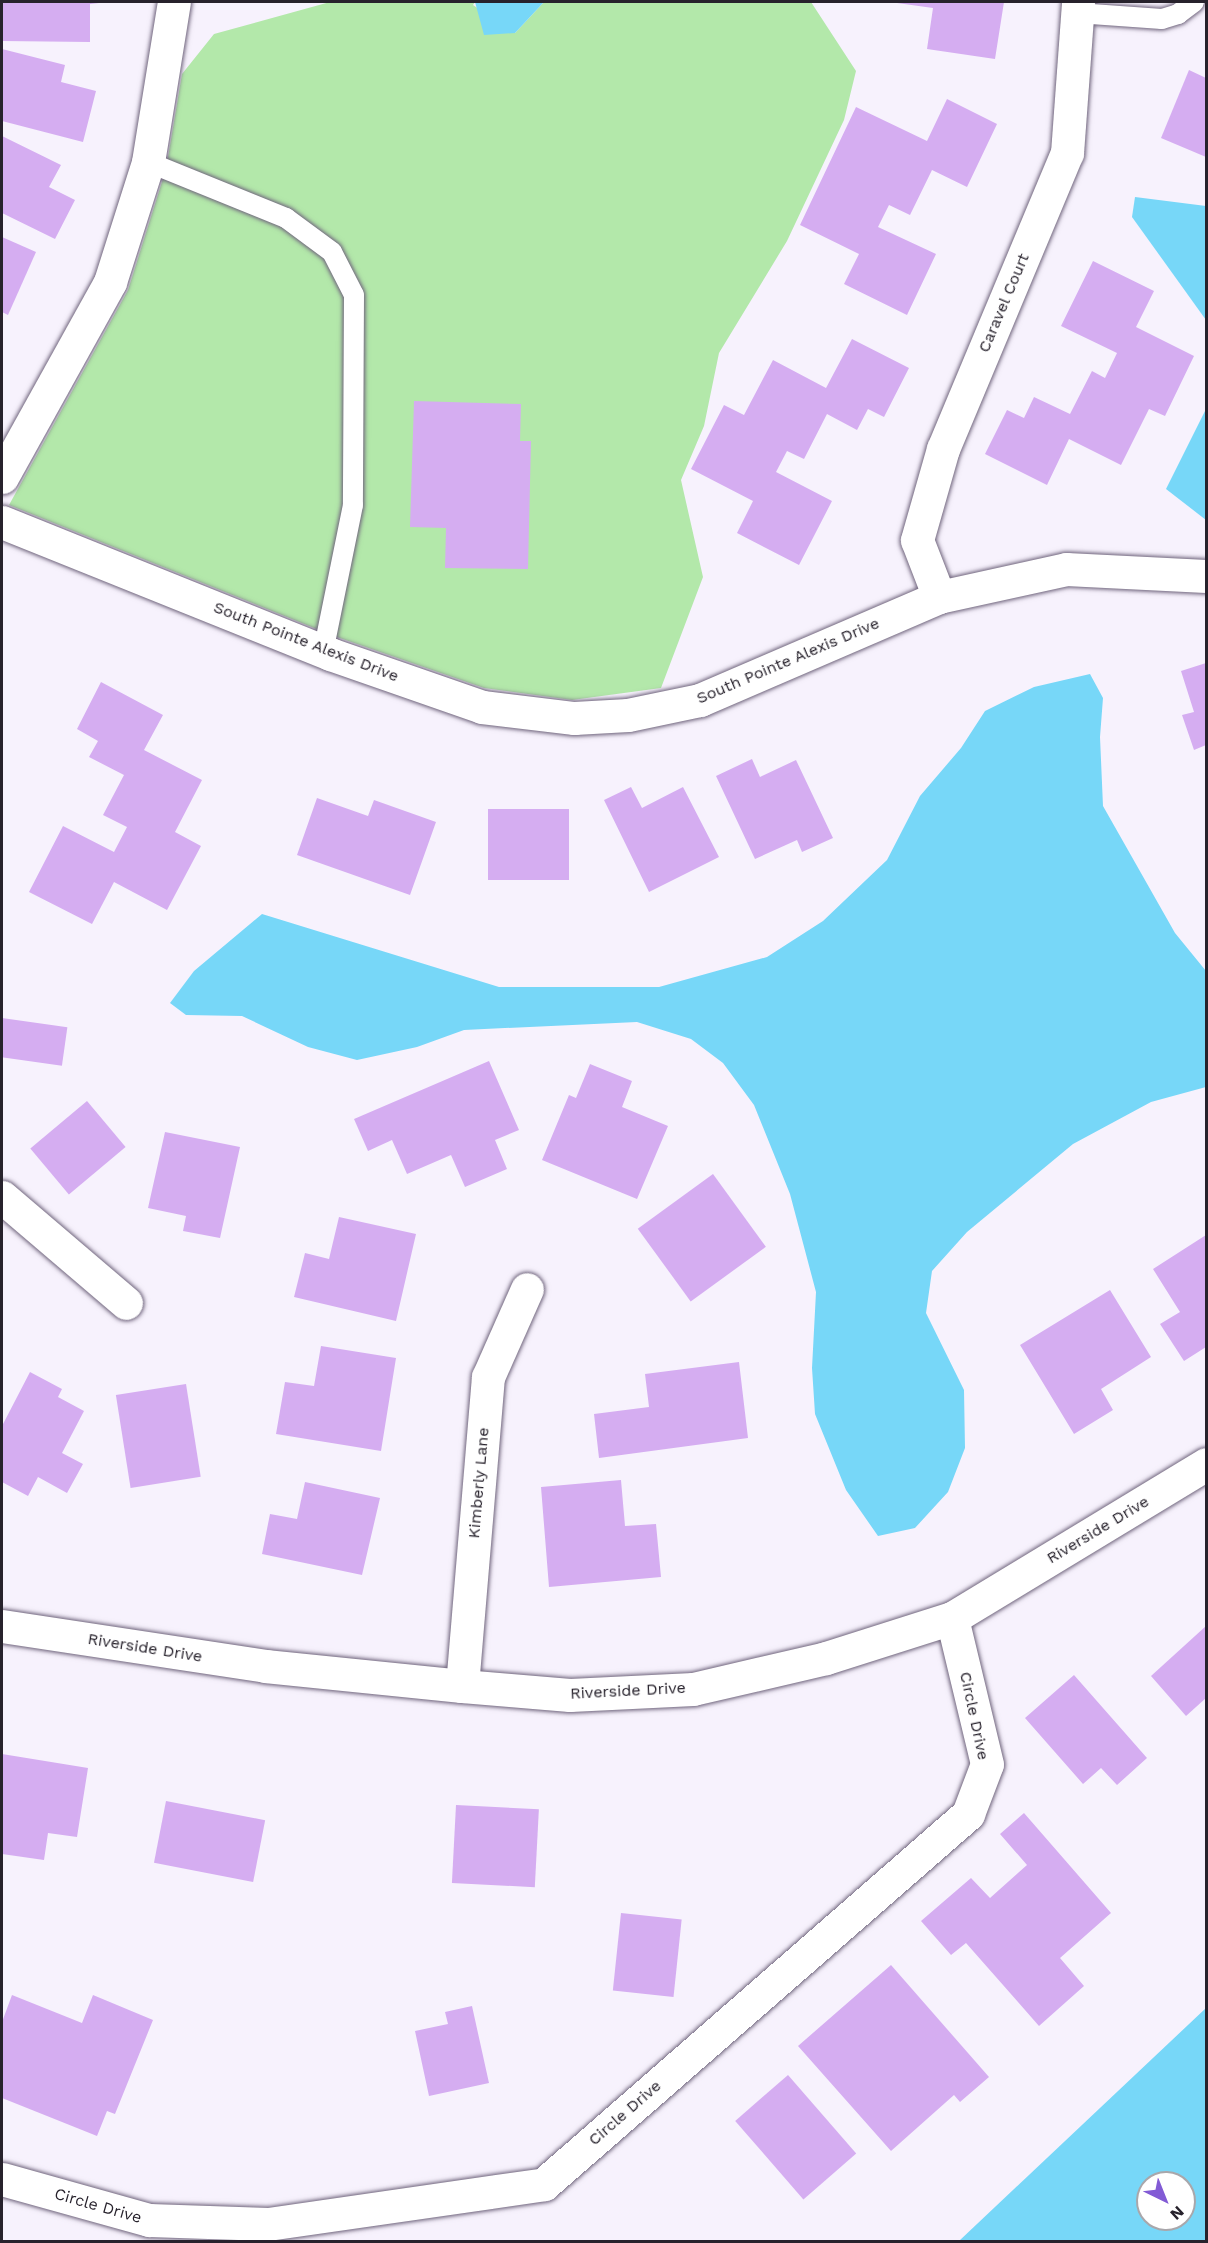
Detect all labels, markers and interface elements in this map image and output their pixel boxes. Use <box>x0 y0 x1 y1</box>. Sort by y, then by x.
street label: Caravel Court <box>974 250 1034 356</box>
street label: South Pointe Alexis Drive <box>210 598 402 686</box>
street label: South Pointe Alexis Drive <box>693 614 883 708</box>
street label: Kimberly Lane <box>465 1426 493 1540</box>
street label: Riverside Drive <box>1043 1492 1153 1568</box>
street label: Riverside Drive <box>86 1629 204 1667</box>
street label: Circle Drive <box>955 1670 993 1762</box>
street label: Riverside Drive <box>570 1678 686 1704</box>
street label: Circle Drive <box>585 2076 665 2150</box>
north arrow <box>1136 2171 1196 2231</box>
street label: Circle Drive <box>52 2184 144 2228</box>
text: N <box>1166 2202 1188 2224</box>

